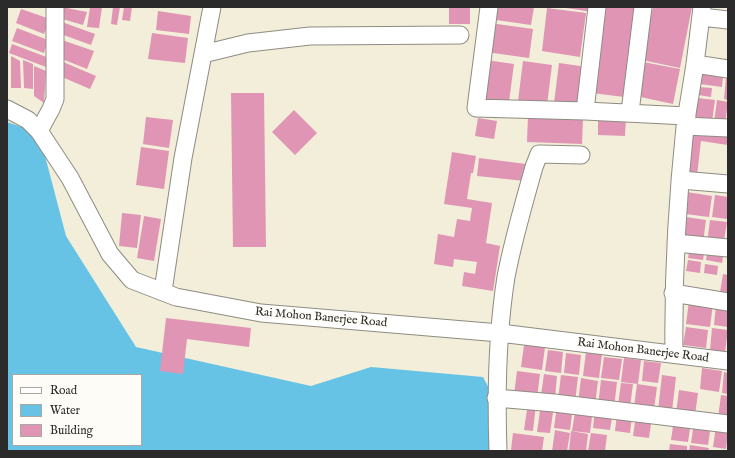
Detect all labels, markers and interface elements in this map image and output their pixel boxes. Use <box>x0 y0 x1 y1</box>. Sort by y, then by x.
street label: Rai Mohon Banerjee Road <box>254 305 388 331</box>
street label: Rai Mohon Banerjee Road <box>576 336 710 366</box>
legend <box>12 374 142 446</box>
text: Road <box>50 383 77 398</box>
text: Water <box>50 403 80 418</box>
text: Building <box>50 423 93 438</box>

